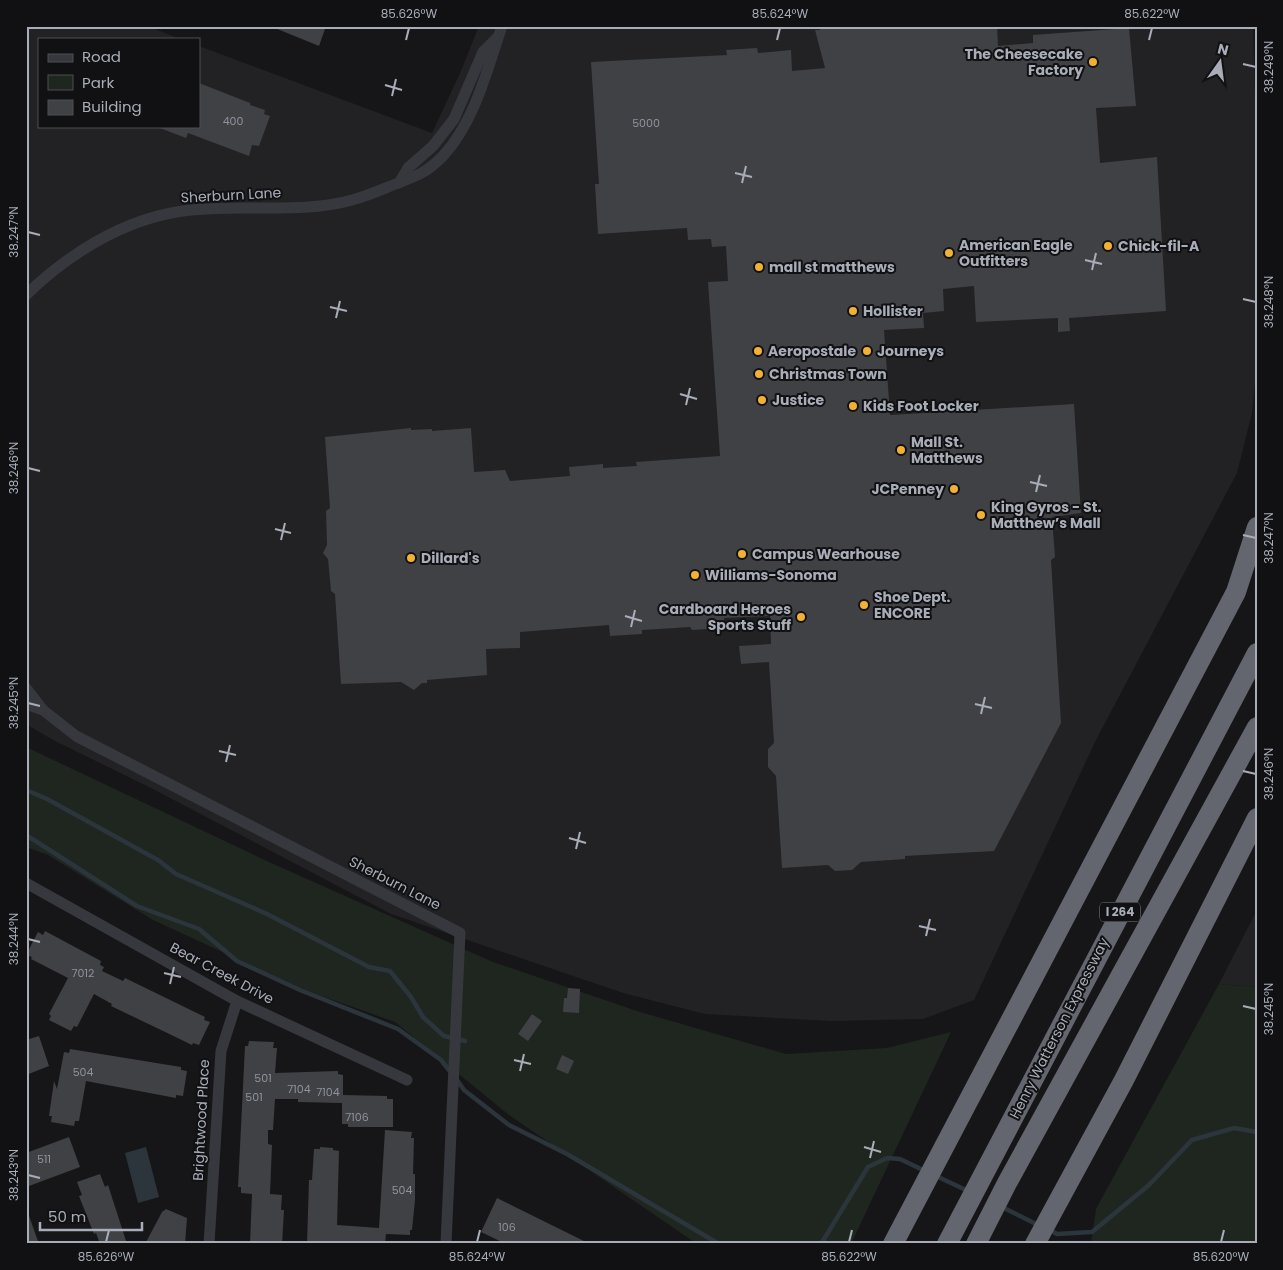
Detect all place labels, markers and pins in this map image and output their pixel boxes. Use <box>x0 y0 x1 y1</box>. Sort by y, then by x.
place label: The Cheesecake Factory <box>965 44 1083 80</box>
marker: The Cheesecake Factory <box>1087 56 1099 68</box>
place label: American Eagle Outfitters <box>959 235 1073 271</box>
place label: Chick-fil-A <box>1118 236 1200 256</box>
marker: Chick-fil-A <box>1102 240 1114 252</box>
marker: American Eagle Outfitters <box>943 247 955 259</box>
place label: mall st matthews <box>769 257 895 277</box>
marker: mall st matthews <box>753 261 765 273</box>
place label: Hollister <box>863 301 923 321</box>
marker: Hollister <box>847 305 859 317</box>
place label: Aeropostale <box>768 341 856 361</box>
place label: Journeys <box>877 341 944 361</box>
marker: Aeropostale <box>752 345 764 357</box>
marker: Journeys <box>861 345 873 357</box>
place label: Christmas Town <box>769 364 887 384</box>
marker: Christmas Town <box>753 368 765 380</box>
place label: Justice <box>772 390 825 410</box>
marker: Justice <box>756 394 768 406</box>
place label: Kids Foot Locker <box>863 396 979 416</box>
marker: Kids Foot Locker <box>847 400 859 412</box>
place label: Mall St. Matthews <box>911 432 983 468</box>
marker: Mall St. Matthews <box>895 444 907 456</box>
place label: JCPenney <box>872 479 944 499</box>
marker: JCPenney <box>948 483 960 495</box>
place label: King Gyros - St. Matthew’s Mall <box>991 497 1101 533</box>
marker: King Gyros - St. Matthew’s Mall <box>975 509 987 521</box>
place label: Campus Wearhouse <box>752 544 900 564</box>
place label: Dillard's <box>421 548 480 568</box>
marker: Campus Wearhouse <box>736 548 748 560</box>
marker: Dillard's <box>405 552 417 564</box>
place label: Williams-Sonoma <box>705 565 837 585</box>
marker: Williams-Sonoma <box>689 569 701 581</box>
place label: Shoe Dept. ENCORE <box>874 587 951 623</box>
place label: Cardboard Heroes Sports Stuff <box>659 599 791 635</box>
marker: Shoe Dept. ENCORE <box>858 599 870 611</box>
marker: Cardboard Heroes Sports Stuff <box>795 611 807 623</box>

